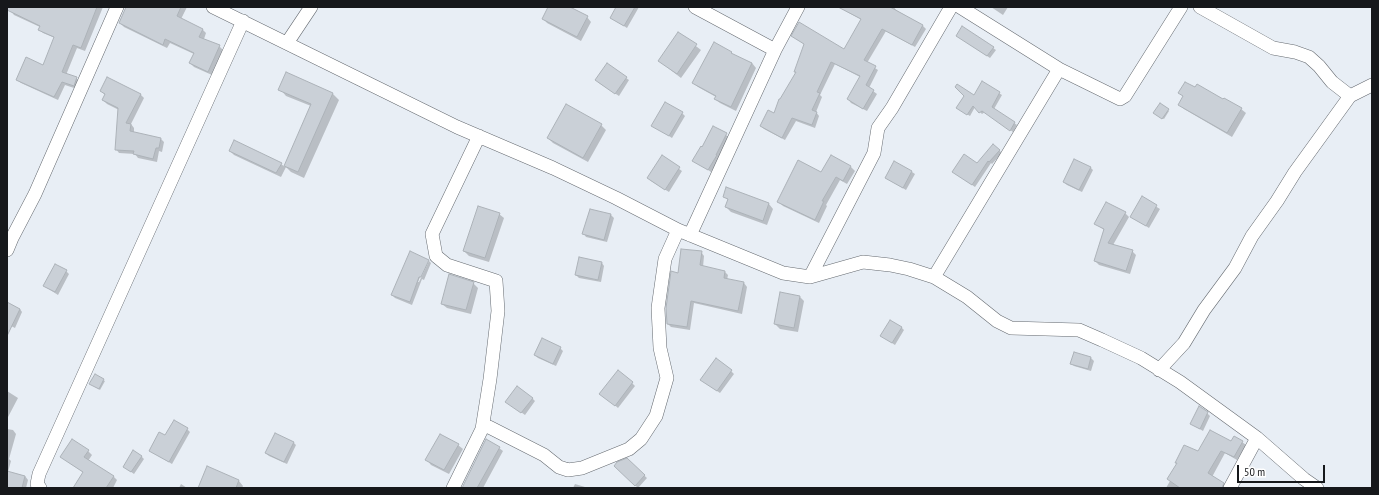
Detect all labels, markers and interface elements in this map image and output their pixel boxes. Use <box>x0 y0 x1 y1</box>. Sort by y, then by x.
scale bar <box>1239 457 1327 483</box>
text: 50 m <box>1244 464 1265 479</box>

